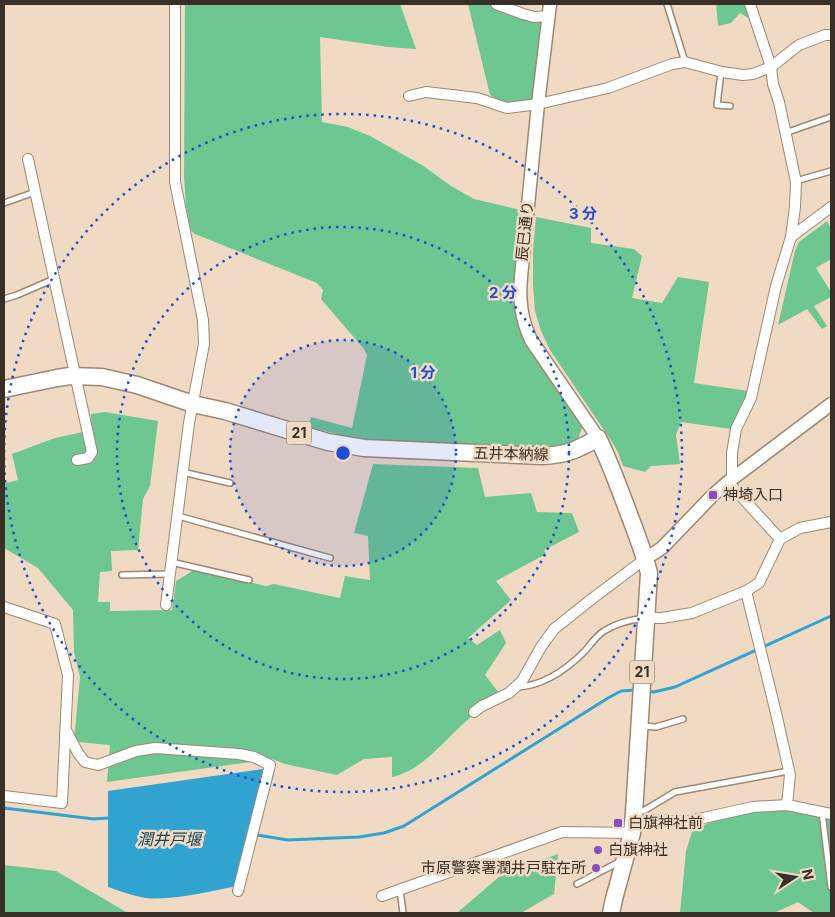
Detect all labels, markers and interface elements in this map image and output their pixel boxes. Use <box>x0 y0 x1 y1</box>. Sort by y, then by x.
street label: 辰巳通り <box>512 200 537 262</box>
text: 3 分 <box>569 204 597 223</box>
text: 2 分 <box>489 283 517 302</box>
text: 1 分 <box>410 363 436 382</box>
road number: 21 <box>286 422 312 444</box>
street label: 五井本納線 <box>473 443 549 464</box>
centre of rings <box>334 444 352 462</box>
place label: 神埼入口 <box>723 485 783 504</box>
marker: 神埼入口 <box>707 489 719 501</box>
road number: 21 <box>630 660 654 684</box>
place label: 白旗神社前 <box>628 813 703 832</box>
marker: 白旗神社前 <box>612 817 624 829</box>
water label: 潤井戸堰 <box>137 829 204 849</box>
place label: 白旗神社 <box>608 840 668 859</box>
marker: 白旗神社 <box>592 844 604 856</box>
north arrow <box>770 852 820 902</box>
place label: 市原警察署潤井戸駐在所 <box>421 858 586 877</box>
marker: 市原警察署潤井戸駐在所 <box>590 862 602 874</box>
text: N <box>799 867 818 881</box>

